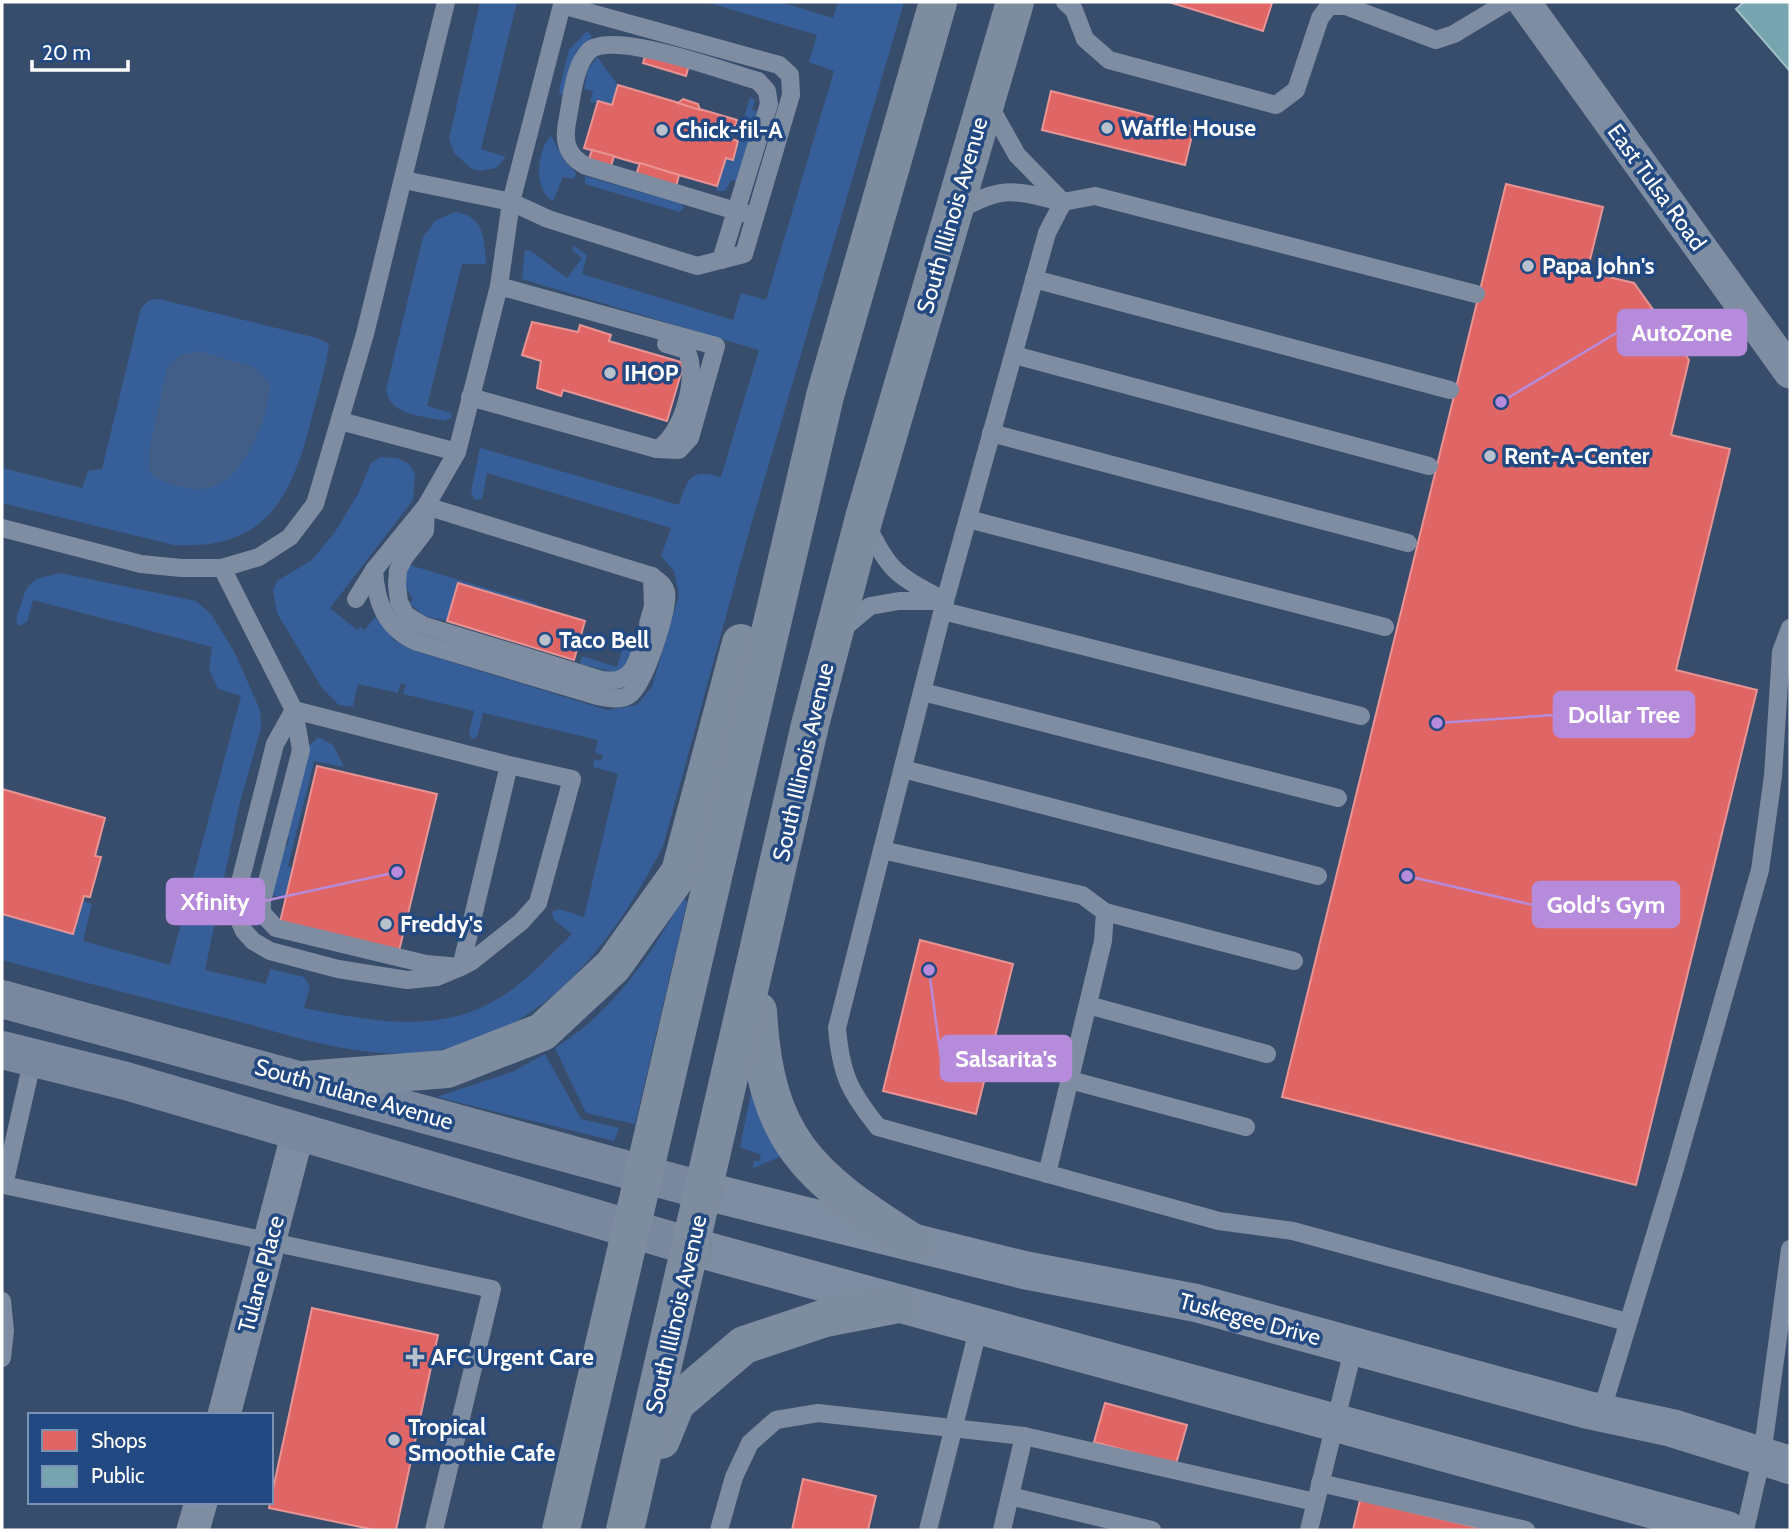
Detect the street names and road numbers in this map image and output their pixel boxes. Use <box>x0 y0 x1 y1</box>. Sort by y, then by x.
street label: South Illinois Avenue <box>911 113 993 316</box>
street label: East Tulsa Road <box>1602 118 1712 256</box>
street label: South Illinois Avenue <box>767 660 840 864</box>
street label: South Tulane Avenue <box>252 1052 457 1136</box>
street label: Tulane Place <box>232 1212 290 1336</box>
street label: South Illinois Avenue <box>640 1212 713 1416</box>
street label: Tuskegee Drive <box>1176 1287 1324 1351</box>

